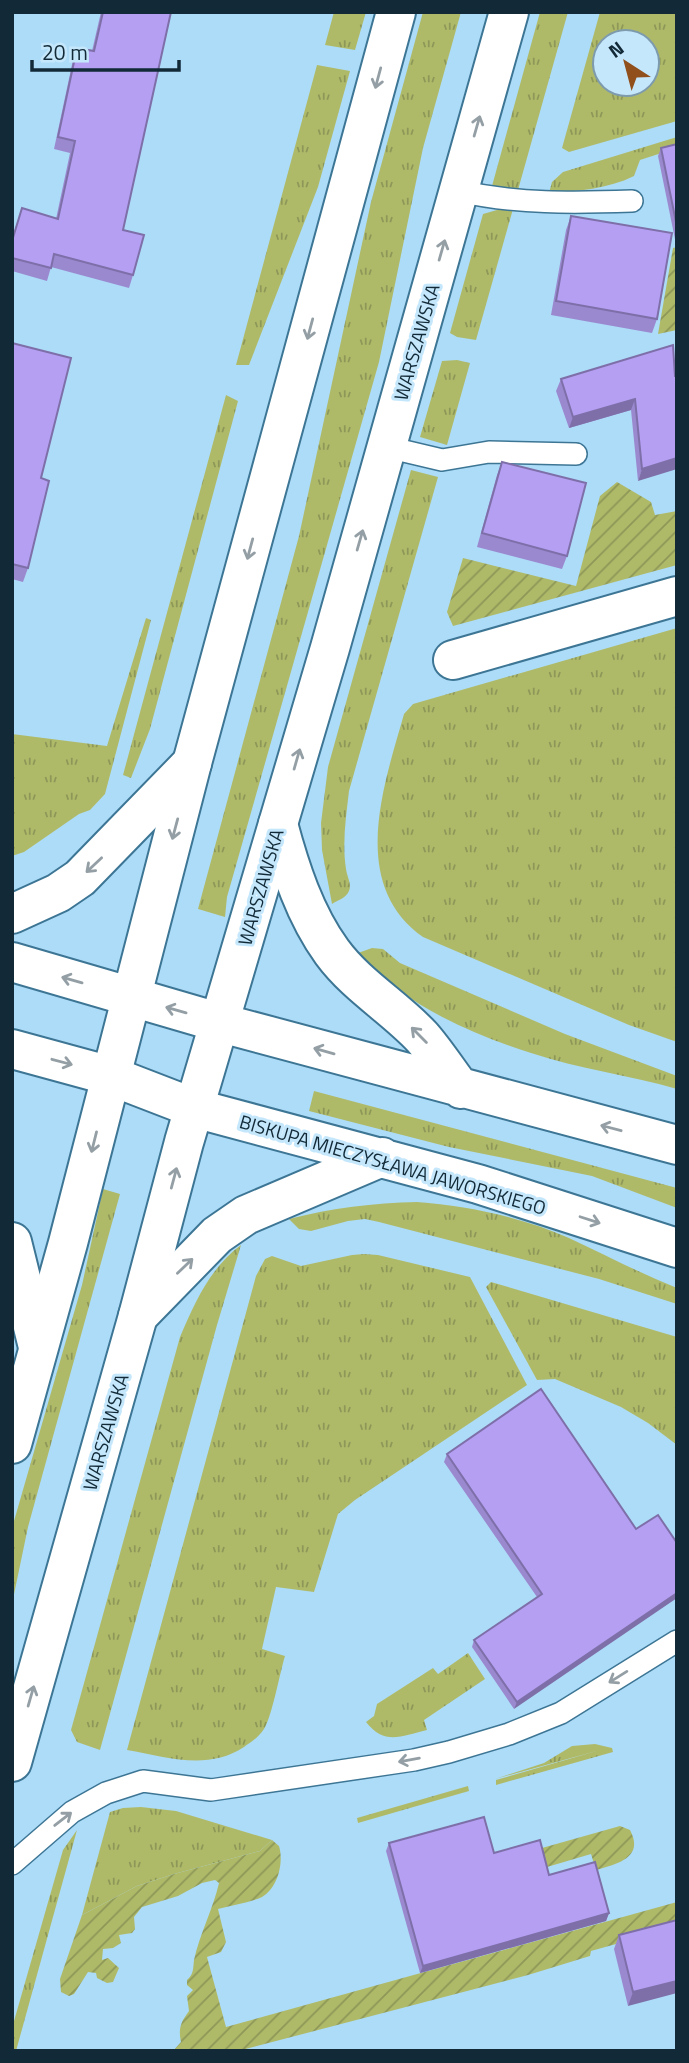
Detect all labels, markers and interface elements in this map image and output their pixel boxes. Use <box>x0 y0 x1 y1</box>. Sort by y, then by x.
scale bar <box>32 28 178 72</box>
north arrow <box>591 28 661 98</box>
text: N <box>602 33 630 64</box>
text: 20 m <box>42 36 88 68</box>
one-way arrow <box>371 66 384 89</box>
one-way arrow <box>471 115 484 137</box>
one-way arrow <box>436 239 449 262</box>
street label: WARSZAWSKA <box>386 280 446 404</box>
one-way arrow <box>303 317 316 340</box>
one-way arrow <box>355 529 368 551</box>
one-way arrow <box>243 537 256 559</box>
one-way arrow <box>292 748 305 770</box>
one-way arrow <box>168 817 181 840</box>
street label: WARSZAWSKA <box>230 825 290 949</box>
one-way arrow <box>86 857 103 874</box>
one-way arrow <box>61 973 83 986</box>
one-way arrow <box>166 1003 188 1016</box>
one-way arrow <box>410 1027 427 1044</box>
one-way arrow <box>314 1044 336 1057</box>
one-way arrow <box>50 1056 72 1069</box>
street label: BISKUPA MIECZYSŁAWA JAWORSKIEGO <box>236 1106 550 1222</box>
one-way arrow <box>600 1121 623 1134</box>
one-way arrow <box>87 1130 100 1153</box>
one-way arrow <box>168 1168 181 1190</box>
one-way arrow <box>578 1215 600 1228</box>
one-way arrow <box>176 1258 193 1275</box>
street label: WARSZAWSKA <box>75 1370 135 1494</box>
one-way arrow <box>609 1670 629 1684</box>
one-way arrow <box>25 1685 38 1707</box>
one-way arrow <box>398 1754 421 1768</box>
one-way arrow <box>54 1811 72 1826</box>

